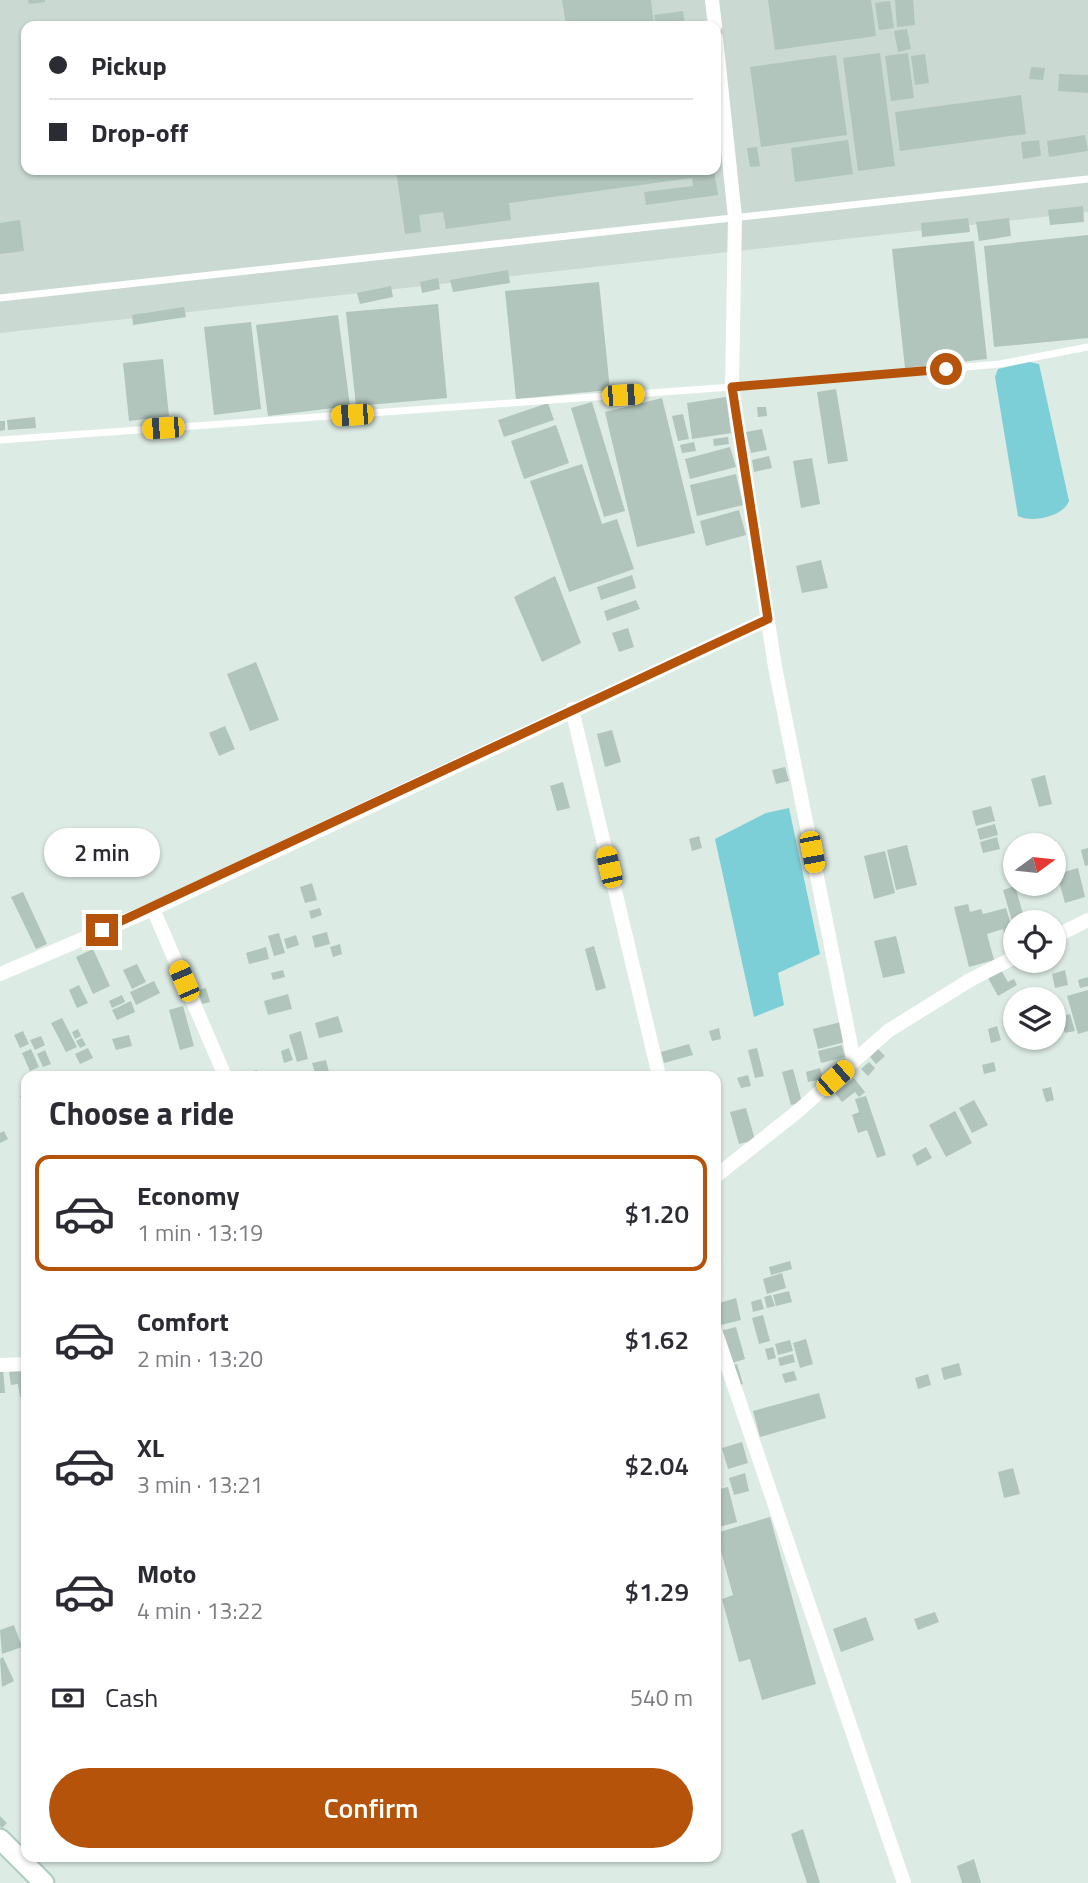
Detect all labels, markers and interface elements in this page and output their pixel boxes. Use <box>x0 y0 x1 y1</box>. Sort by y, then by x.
text: Pickup <box>91 46 167 85</box>
text: Drop-off <box>91 113 188 152</box>
route start <box>930 353 962 385</box>
car <box>602 383 645 407</box>
car <box>331 403 374 427</box>
car <box>142 416 185 440</box>
callout: 2 min <box>44 828 160 878</box>
car <box>798 829 827 875</box>
north arrow <box>1003 833 1066 896</box>
map controls <box>1003 833 1066 1050</box>
text: 2 min <box>74 835 130 870</box>
car <box>595 844 624 890</box>
button: locate <box>1003 910 1066 973</box>
route end <box>86 914 118 946</box>
car <box>167 958 202 1004</box>
button: layers <box>1003 987 1066 1050</box>
car <box>813 1056 858 1100</box>
text: Choose a ride <box>49 1089 234 1137</box>
text: Economy <box>137 1176 239 1215</box>
icon: car <box>53 1182 116 1245</box>
text: $1.20 <box>625 1194 689 1233</box>
text: 1 min · 13:19 <box>137 1215 263 1250</box>
text: Comfort <box>137 1302 229 1341</box>
icon: car <box>53 1308 116 1371</box>
text: $1.62 <box>625 1320 689 1359</box>
text: 2 min · 13:20 <box>137 1341 263 1376</box>
text: XL <box>137 1428 164 1467</box>
icon: car <box>53 1434 116 1497</box>
text: $2.04 <box>625 1446 689 1485</box>
text: 3 min · 13:21 <box>137 1467 263 1502</box>
text: Moto <box>137 1554 196 1593</box>
icon: car <box>53 1560 116 1623</box>
text: $1.29 <box>625 1572 689 1611</box>
text: 4 min · 13:22 <box>137 1593 263 1628</box>
text: Cash <box>105 1678 158 1717</box>
icon: cash <box>49 1679 87 1717</box>
text: 540 m <box>630 1680 693 1715</box>
button: Confirm <box>49 1768 693 1848</box>

